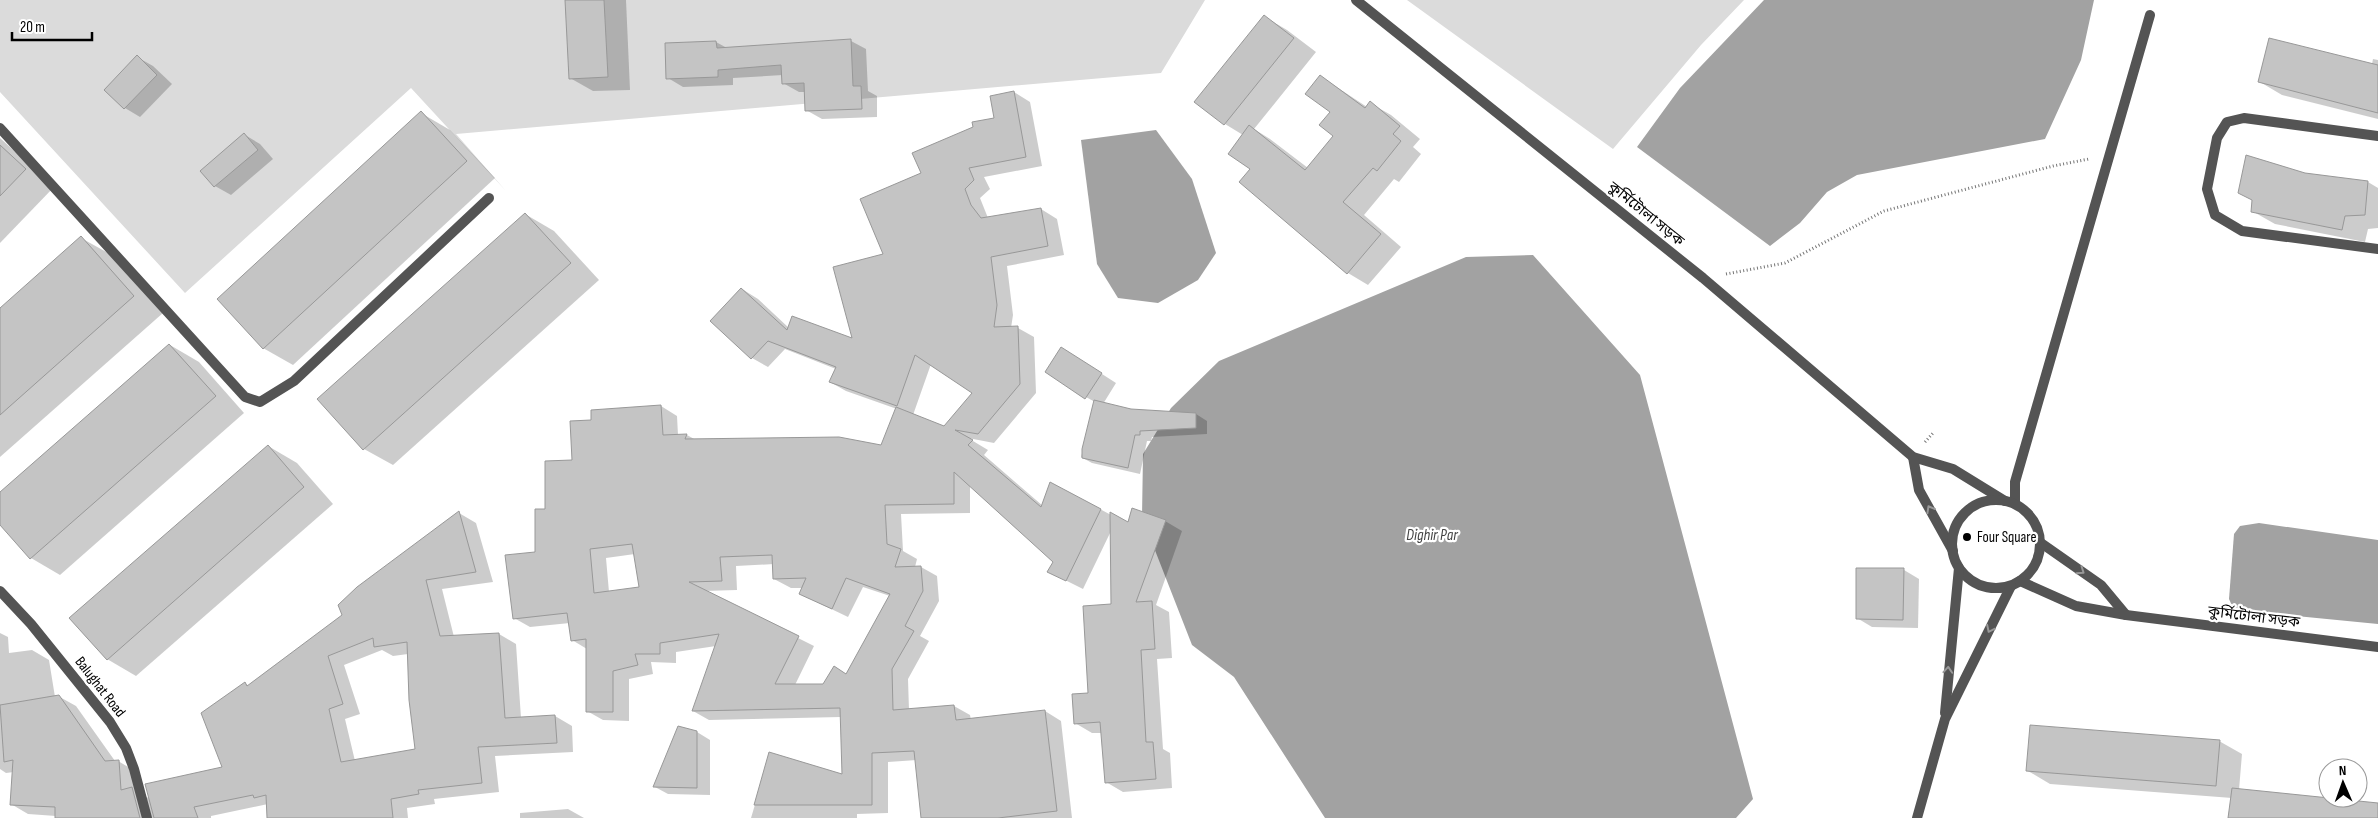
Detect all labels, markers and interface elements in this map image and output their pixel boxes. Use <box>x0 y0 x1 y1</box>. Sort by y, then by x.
scale bar <box>12 10 92 42</box>
text: 20 m <box>20 18 45 37</box>
street label: কুর্মিটোলা সড়ক <box>1603 177 1689 251</box>
one-way arrow <box>1926 505 1936 514</box>
water label: Dighir Par <box>1406 526 1458 545</box>
place label: Four Square <box>1977 528 2036 547</box>
marker: Four Square <box>1961 531 1973 543</box>
one-way arrow <box>2075 565 2085 574</box>
street label: কুর্মিটোলা সড়ক <box>2206 602 2302 632</box>
one-way arrow <box>1985 624 1996 633</box>
street label: Balughat Road <box>70 653 130 721</box>
one-way arrow <box>1943 666 1954 674</box>
north arrow <box>2318 758 2368 808</box>
text: N <box>2339 762 2347 779</box>

